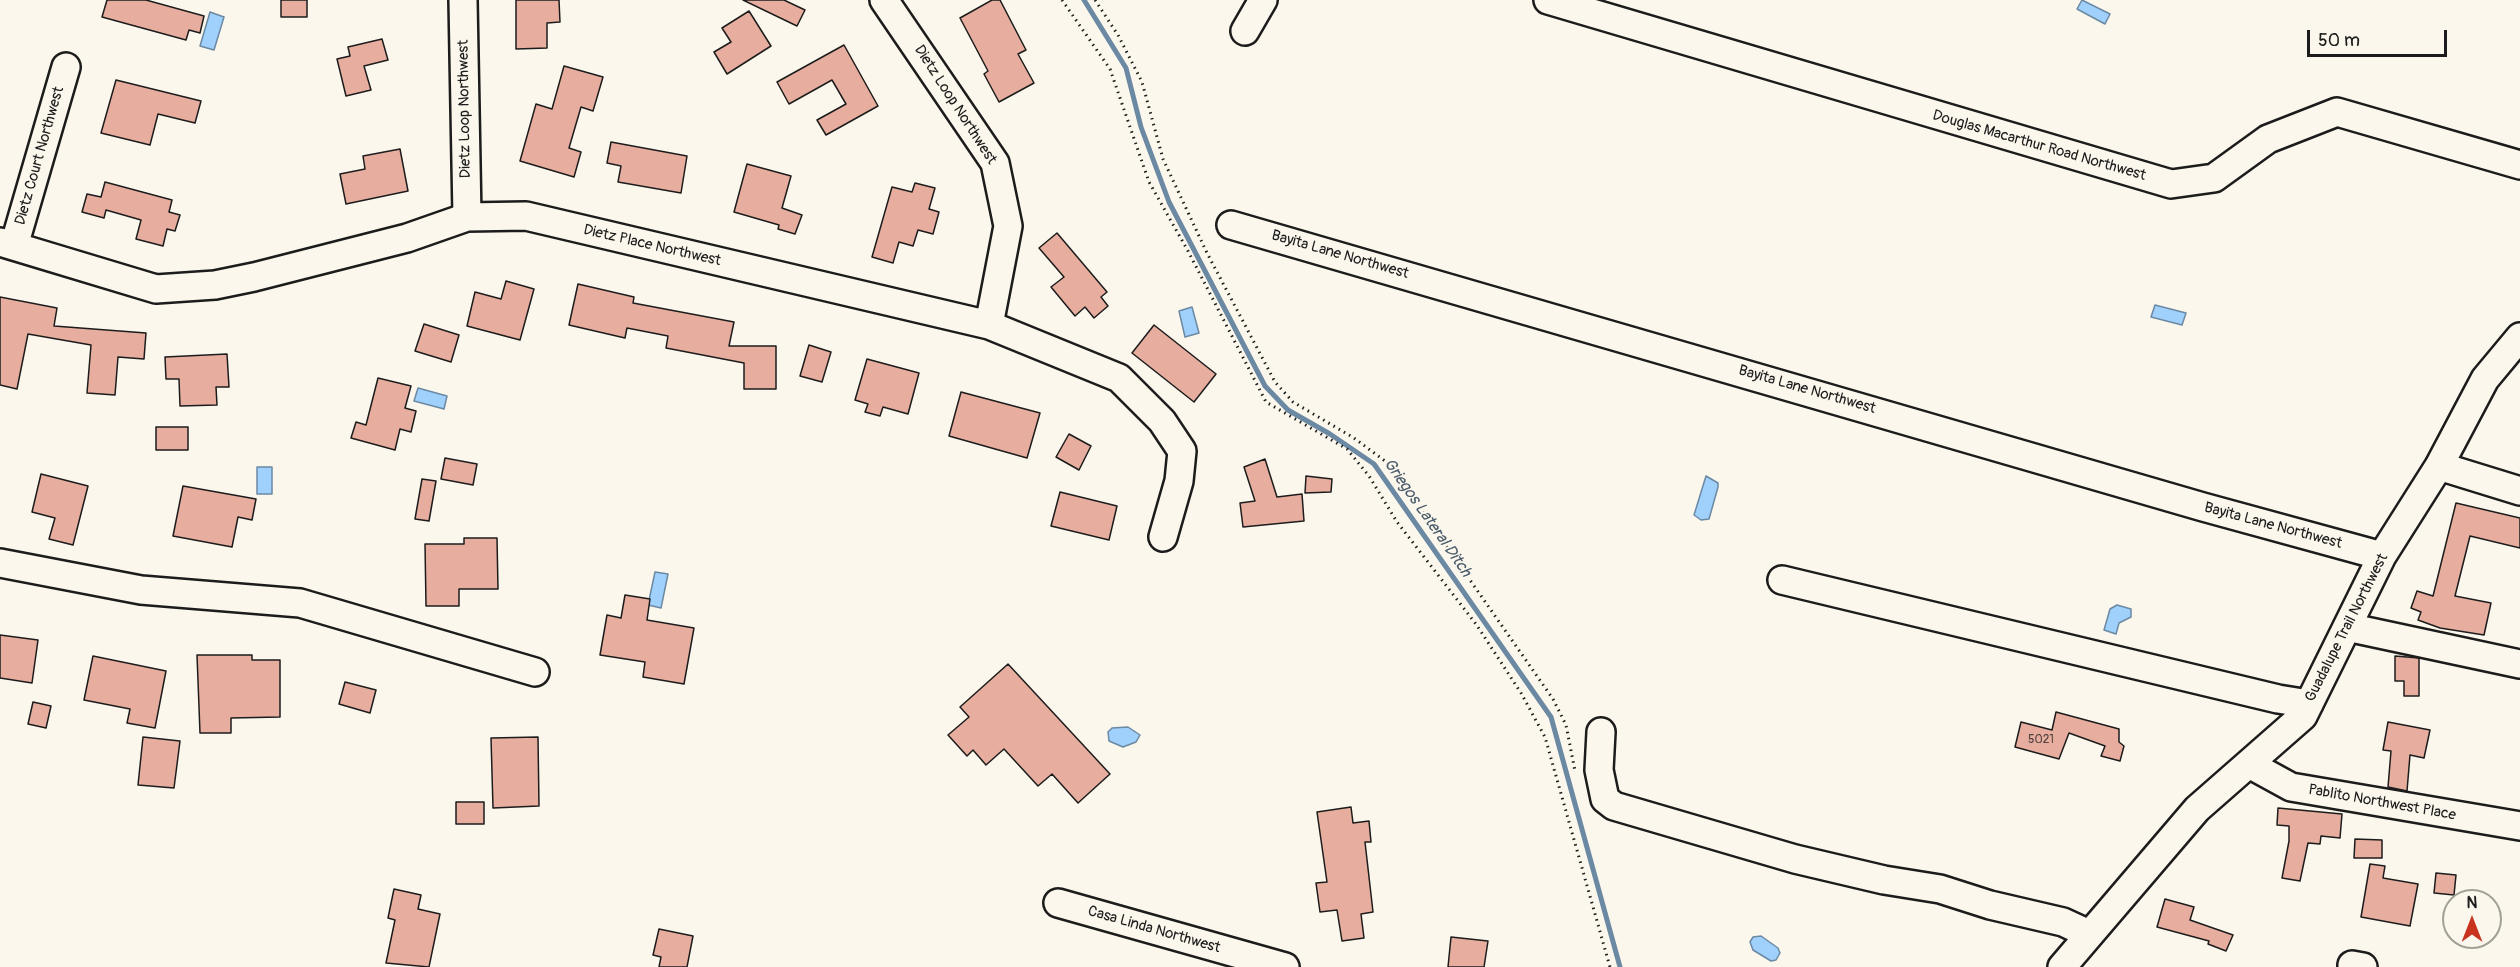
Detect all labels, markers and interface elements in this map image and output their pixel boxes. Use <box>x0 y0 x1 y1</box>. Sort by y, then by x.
scale bar <box>2310 18 2450 56</box>
text: 50 m <box>2318 29 2360 52</box>
street label: Dietz Loop Northwest <box>455 40 475 178</box>
street label: Dietz Loop Northwest <box>910 42 1000 168</box>
street label: Dietz Court Northwest <box>12 85 68 227</box>
street label: Douglas Macarthur Road Northwest <box>1930 107 2148 185</box>
street label: Dietz Place Northwest <box>581 221 723 271</box>
street label: Bayita Lane Northwest <box>1269 227 1411 283</box>
street label: Bayita Lane Northwest <box>1736 362 1878 418</box>
water label: Griegos Lateral Ditch <box>1379 455 1475 581</box>
street label: Bayita Lane Northwest <box>2202 499 2344 553</box>
street label: Guadalupe Trail Northwest <box>2302 551 2392 705</box>
house number: 5021 <box>2028 733 2054 747</box>
street label: Pablito Northwest Place <box>2307 781 2457 825</box>
north arrow <box>2442 889 2502 949</box>
text: N <box>2467 893 2477 913</box>
street label: Casa Linda Northwest <box>1086 902 1222 958</box>

